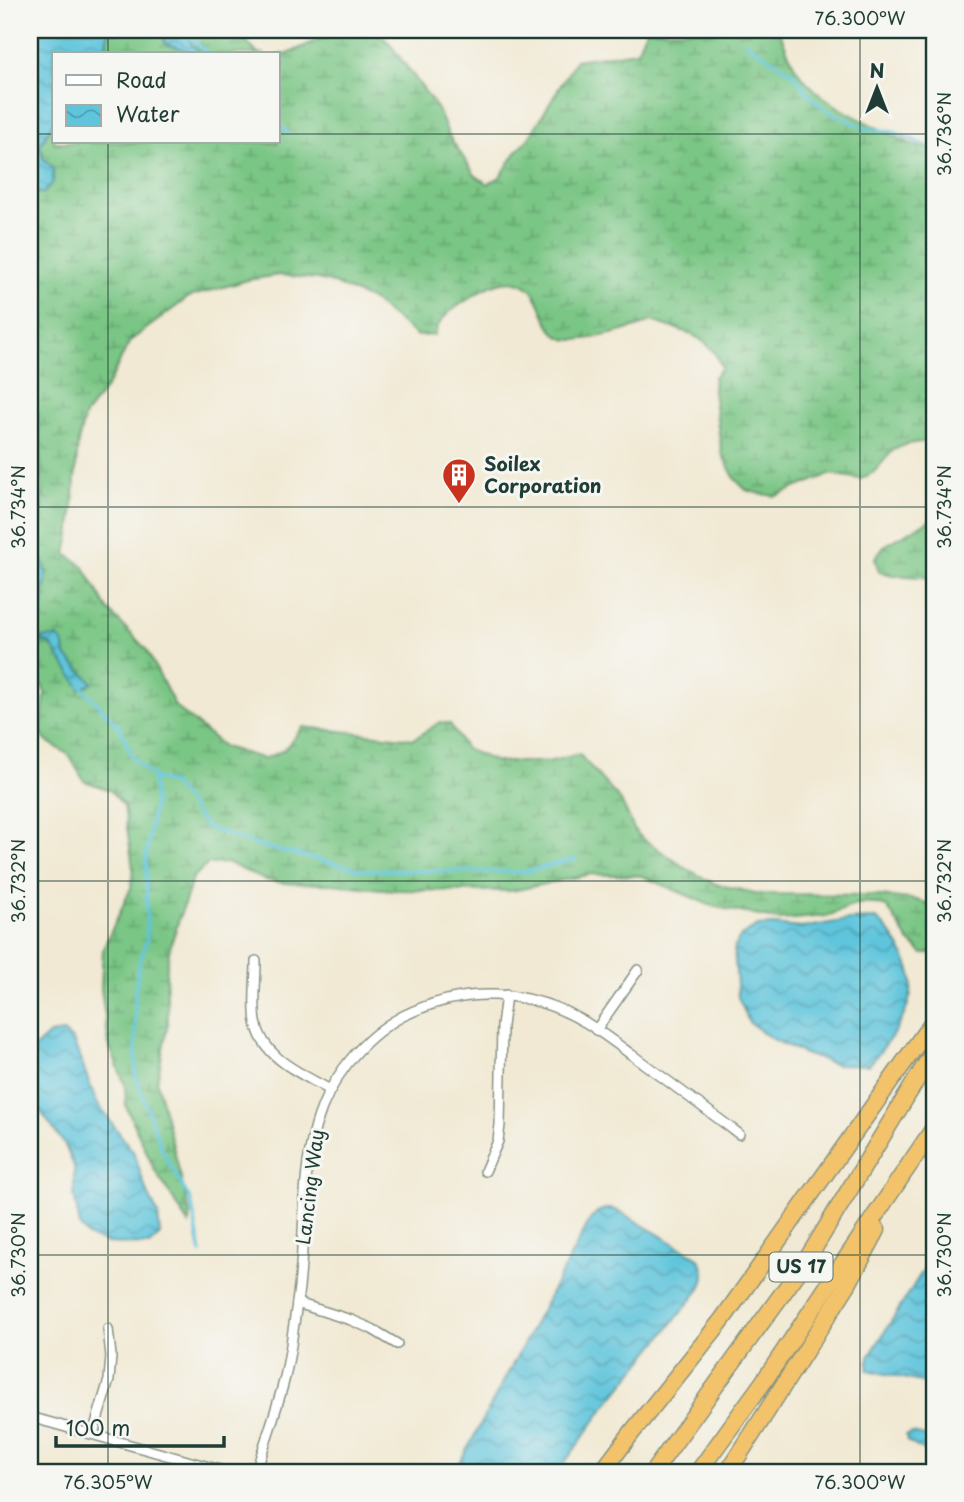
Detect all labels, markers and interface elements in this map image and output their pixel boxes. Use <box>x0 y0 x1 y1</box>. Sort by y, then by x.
text: 76.300°W <box>815 4 906 31</box>
legend <box>52 52 280 144</box>
north arrow <box>842 52 912 122</box>
text: N <box>869 56 885 84</box>
text: Road <box>116 63 167 95</box>
text: 36.736°N <box>930 92 957 176</box>
text: Water <box>116 97 180 129</box>
place label: Soilex Corporation <box>484 449 602 499</box>
building icon: Soilex Corporation <box>440 456 478 505</box>
text: 36.734°N <box>4 465 31 549</box>
text: 36.734°N <box>930 465 957 549</box>
text: 36.732°N <box>4 839 31 923</box>
text: 36.732°N <box>930 839 957 923</box>
street label: Lancing Way <box>288 1127 330 1246</box>
text: 36.730°N <box>4 1212 31 1298</box>
text: 36.730°N <box>930 1212 957 1298</box>
road number: US 17 <box>770 1252 832 1282</box>
scale bar <box>56 1404 224 1448</box>
text: 100 m <box>66 1411 130 1443</box>
text: 76.305°W <box>64 1468 153 1495</box>
text: 76.300°W <box>815 1468 906 1495</box>

